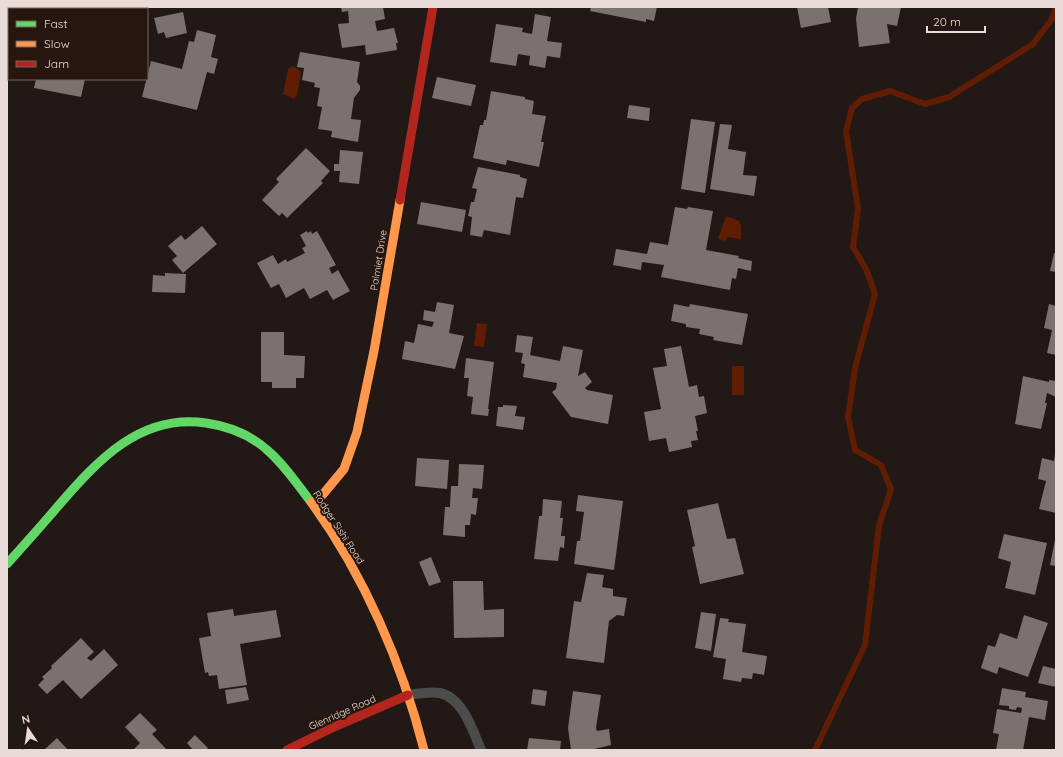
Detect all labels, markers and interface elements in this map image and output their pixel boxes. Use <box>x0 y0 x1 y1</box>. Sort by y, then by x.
legend <box>8 8 148 80</box>
scale bar <box>927 8 985 34</box>
text: 20 m <box>933 14 961 29</box>
text: Fast <box>44 16 68 31</box>
text: Slow <box>44 36 70 51</box>
text: Jam <box>44 56 69 71</box>
street label: Palmiet Drive <box>367 228 390 291</box>
street label: Rodger Sishi Road <box>310 488 367 566</box>
street label: Glenridge Road <box>307 692 378 733</box>
north arrow <box>8 709 48 749</box>
text: N <box>20 712 31 727</box>

